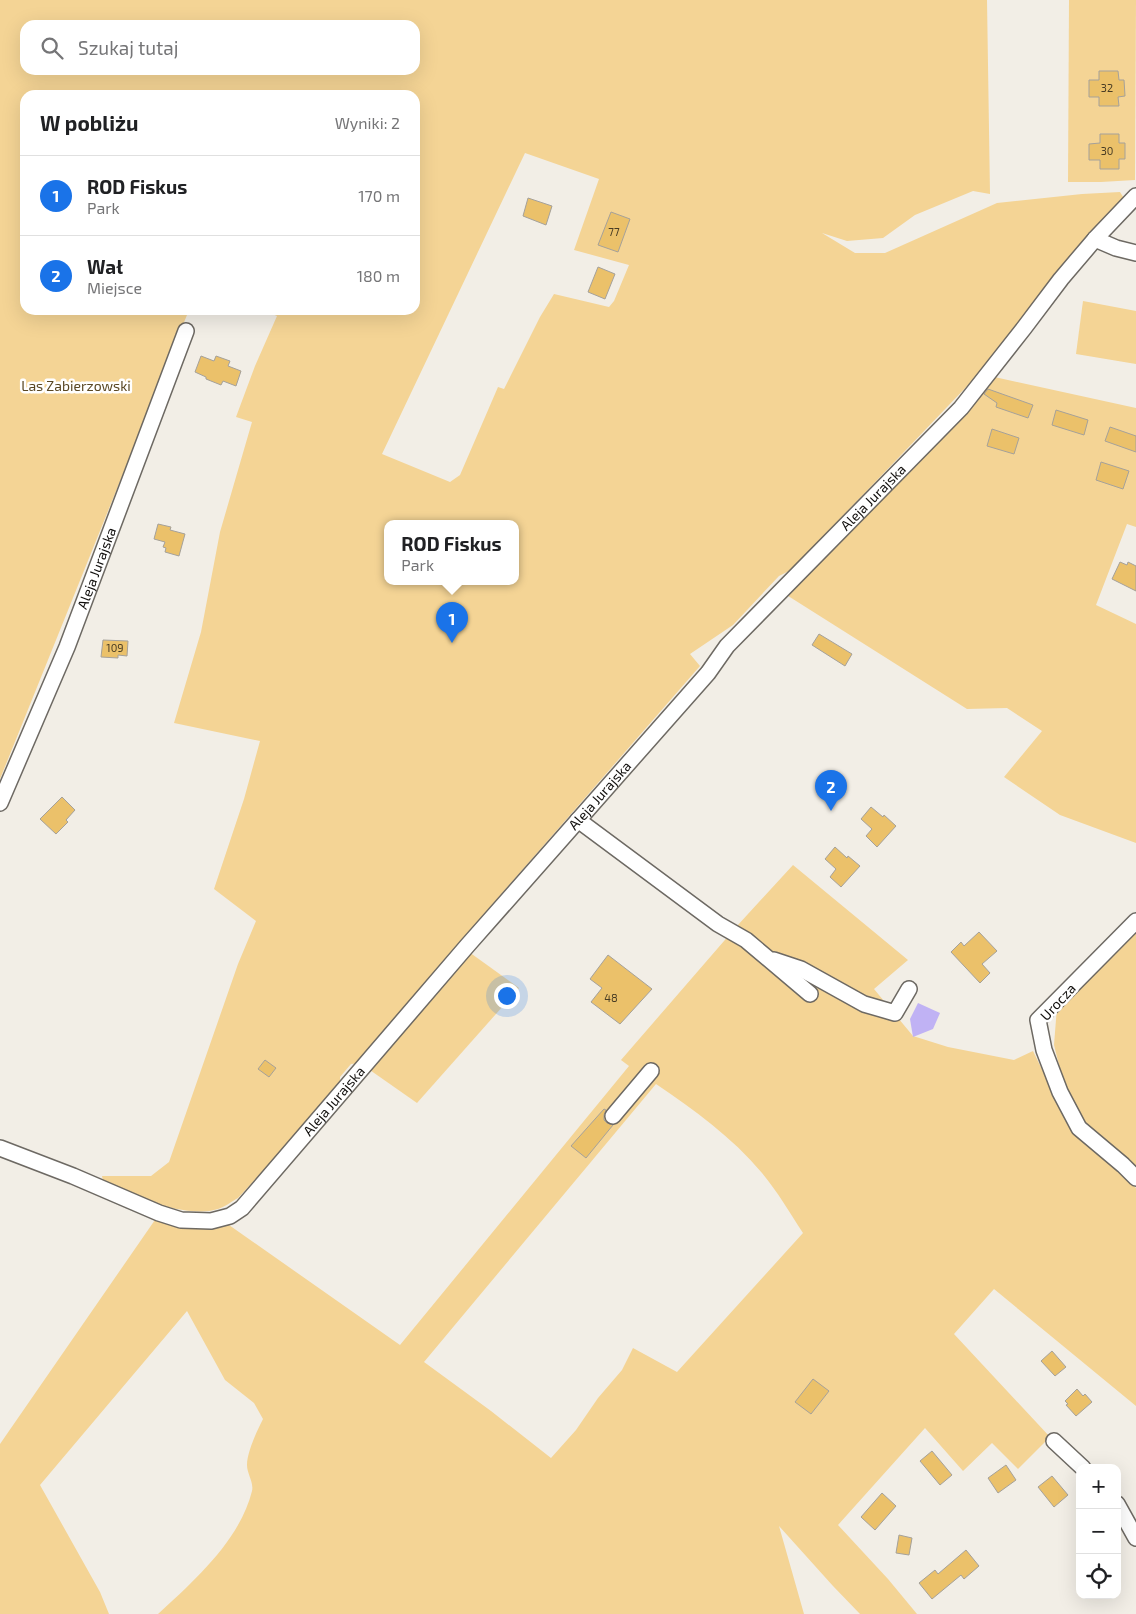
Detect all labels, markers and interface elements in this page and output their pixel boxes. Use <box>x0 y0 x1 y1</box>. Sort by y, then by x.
search box <box>20 20 420 75</box>
icon: search <box>38 34 66 62</box>
text: Szukaj tutaj <box>78 36 178 59</box>
house number: 32 <box>1101 81 1113 94</box>
text: W pobliżu <box>40 110 139 135</box>
text: Wyniki: 2 <box>335 113 400 132</box>
house number: 30 <box>1101 144 1113 157</box>
text: ROD Fiskus <box>87 175 187 198</box>
text: 1 <box>53 186 59 205</box>
text: 170 m <box>358 186 400 205</box>
text: Park <box>87 198 120 217</box>
house number: 77 <box>608 225 620 238</box>
text: Wał <box>87 255 123 278</box>
text: 2 <box>51 266 61 285</box>
text: 180 m <box>357 266 400 285</box>
text: Miejsce <box>87 278 142 297</box>
park label: Las Zabierzowski <box>21 377 131 394</box>
street label: Aleja Jurajska <box>837 460 909 534</box>
popup <box>384 520 519 585</box>
street label: Aleja Jurajska <box>73 525 119 611</box>
text: ROD Fiskus <box>401 532 502 555</box>
text: Park <box>401 555 434 574</box>
pin: 1 <box>436 602 468 643</box>
house number: 109 <box>106 641 124 654</box>
street label: Aleja Jurajska <box>565 757 634 833</box>
pin: 2 <box>815 770 847 811</box>
street label: Urocza <box>1036 980 1079 1024</box>
your location <box>494 983 520 1009</box>
house number: 48 <box>604 991 618 1004</box>
street label: Aleja Jurajska <box>299 1063 368 1139</box>
map controls <box>1076 1464 1121 1599</box>
button: + <box>1076 1464 1121 1509</box>
button: − <box>1076 1509 1121 1554</box>
button: locate <box>1076 1554 1121 1599</box>

